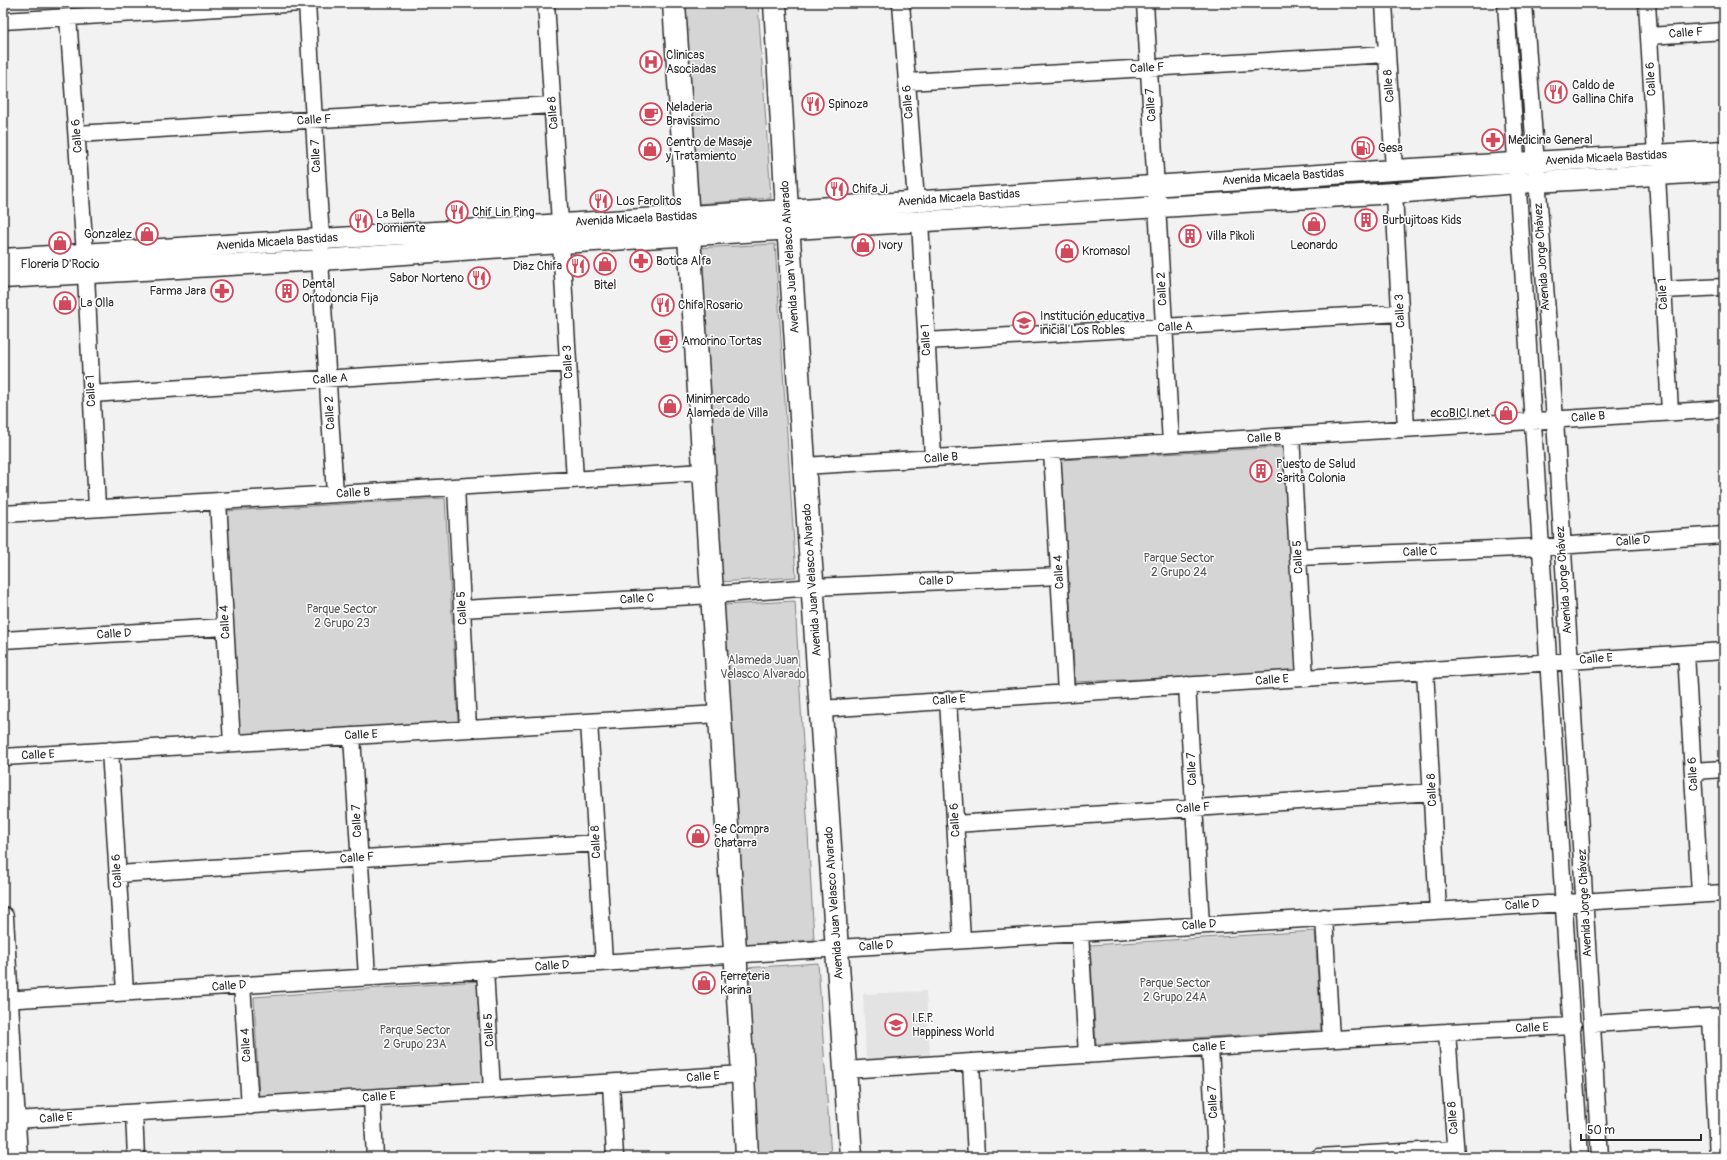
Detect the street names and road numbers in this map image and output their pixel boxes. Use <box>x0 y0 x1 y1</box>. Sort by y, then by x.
street label: Calle F <box>1668 24 1704 42</box>
street label: Calle F <box>1129 60 1165 76</box>
street label: Calle 6 <box>1643 62 1659 96</box>
street label: Calle 8 <box>1380 69 1398 103</box>
street label: Calle 6 <box>899 84 917 120</box>
street label: Calle 7 <box>1142 87 1160 122</box>
street label: Calle 8 <box>544 96 562 130</box>
street label: Calle F <box>296 112 332 128</box>
street label: Calle 6 <box>68 118 86 154</box>
street label: Calle 7 <box>308 138 324 173</box>
street label: Avenida Micaela Bastidas <box>1545 147 1668 169</box>
street label: Avenida Micaela Bastidas <box>1222 165 1345 189</box>
street label: Avenida Juan Velasco Alvarado <box>777 180 803 334</box>
street label: Avenida Micaela Bastidas <box>898 186 1021 210</box>
street label: Avenida Jorge Chávez <box>1531 202 1553 312</box>
street label: Avenida Micaela Bastidas <box>575 208 698 230</box>
street label: Avenida Micaela Bastidas <box>216 230 339 254</box>
street label: Calle 2 <box>1154 271 1170 306</box>
street label: Calle 1 <box>1655 278 1671 310</box>
street label: Calle 3 <box>1392 293 1408 328</box>
street label: Calle A <box>1157 319 1193 335</box>
street label: Calle 1 <box>918 324 934 356</box>
street label: Calle 3 <box>560 344 576 379</box>
street label: Calle A <box>312 370 348 388</box>
street label: Calle 1 <box>83 375 99 407</box>
street label: Calle 2 <box>322 395 338 430</box>
street label: Calle B <box>1571 408 1606 426</box>
street label: Calle B <box>1247 430 1282 446</box>
street label: Calle B <box>924 449 959 467</box>
street label: Calle B <box>336 485 371 501</box>
street label: Avenida Juan Velasco Alvarado <box>799 503 825 657</box>
street label: Avenida Jorge Chávez <box>1553 525 1575 635</box>
street label: Calle D <box>1615 532 1651 550</box>
street label: Calle 5 <box>1290 540 1306 574</box>
street label: Calle C <box>1402 544 1438 560</box>
street label: Calle 4 <box>1051 555 1067 589</box>
street label: Calle D <box>918 573 954 589</box>
street label: Calle 5 <box>454 591 470 625</box>
street label: Calle C <box>619 591 655 607</box>
street label: Calle 4 <box>217 605 233 639</box>
street label: Calle D <box>96 626 132 642</box>
street label: Calle E <box>1579 650 1613 668</box>
street label: Calle E <box>1255 671 1289 689</box>
street label: Calle E <box>932 691 966 709</box>
street label: Calle E <box>344 727 378 743</box>
street label: Calle E <box>21 747 55 763</box>
street label: Calle 7 <box>1184 751 1200 786</box>
street label: Calle 6 <box>1685 757 1701 791</box>
street label: Calle 8 <box>1424 773 1440 807</box>
street label: Calle F <box>1175 799 1211 817</box>
street label: Calle 7 <box>349 803 365 838</box>
street label: Calle 6 <box>947 803 963 837</box>
street label: Calle 8 <box>588 825 604 859</box>
street label: Avenida Juan Velasco Alvarado <box>821 826 847 980</box>
street label: Avenida Jorge Chávez <box>1575 848 1595 958</box>
street label: Calle F <box>339 849 375 867</box>
street label: Calle 6 <box>109 854 125 888</box>
street label: Calle D <box>1504 896 1540 914</box>
street label: Calle D <box>1181 916 1217 934</box>
street label: Calle D <box>858 937 894 955</box>
street label: Calle D <box>534 957 570 975</box>
street label: Calle D <box>211 977 247 995</box>
street label: Calle 5 <box>481 1013 497 1047</box>
street label: Calle E <box>1515 1020 1549 1036</box>
street label: Calle 4 <box>238 1028 254 1062</box>
street label: Calle E <box>1192 1038 1226 1056</box>
street label: Calle E <box>686 1068 720 1086</box>
street label: Calle 7 <box>1205 1084 1221 1119</box>
street label: Calle E <box>362 1088 396 1106</box>
street label: Calle 8 <box>1444 1101 1462 1135</box>
street label: Calle E <box>39 1109 73 1127</box>

